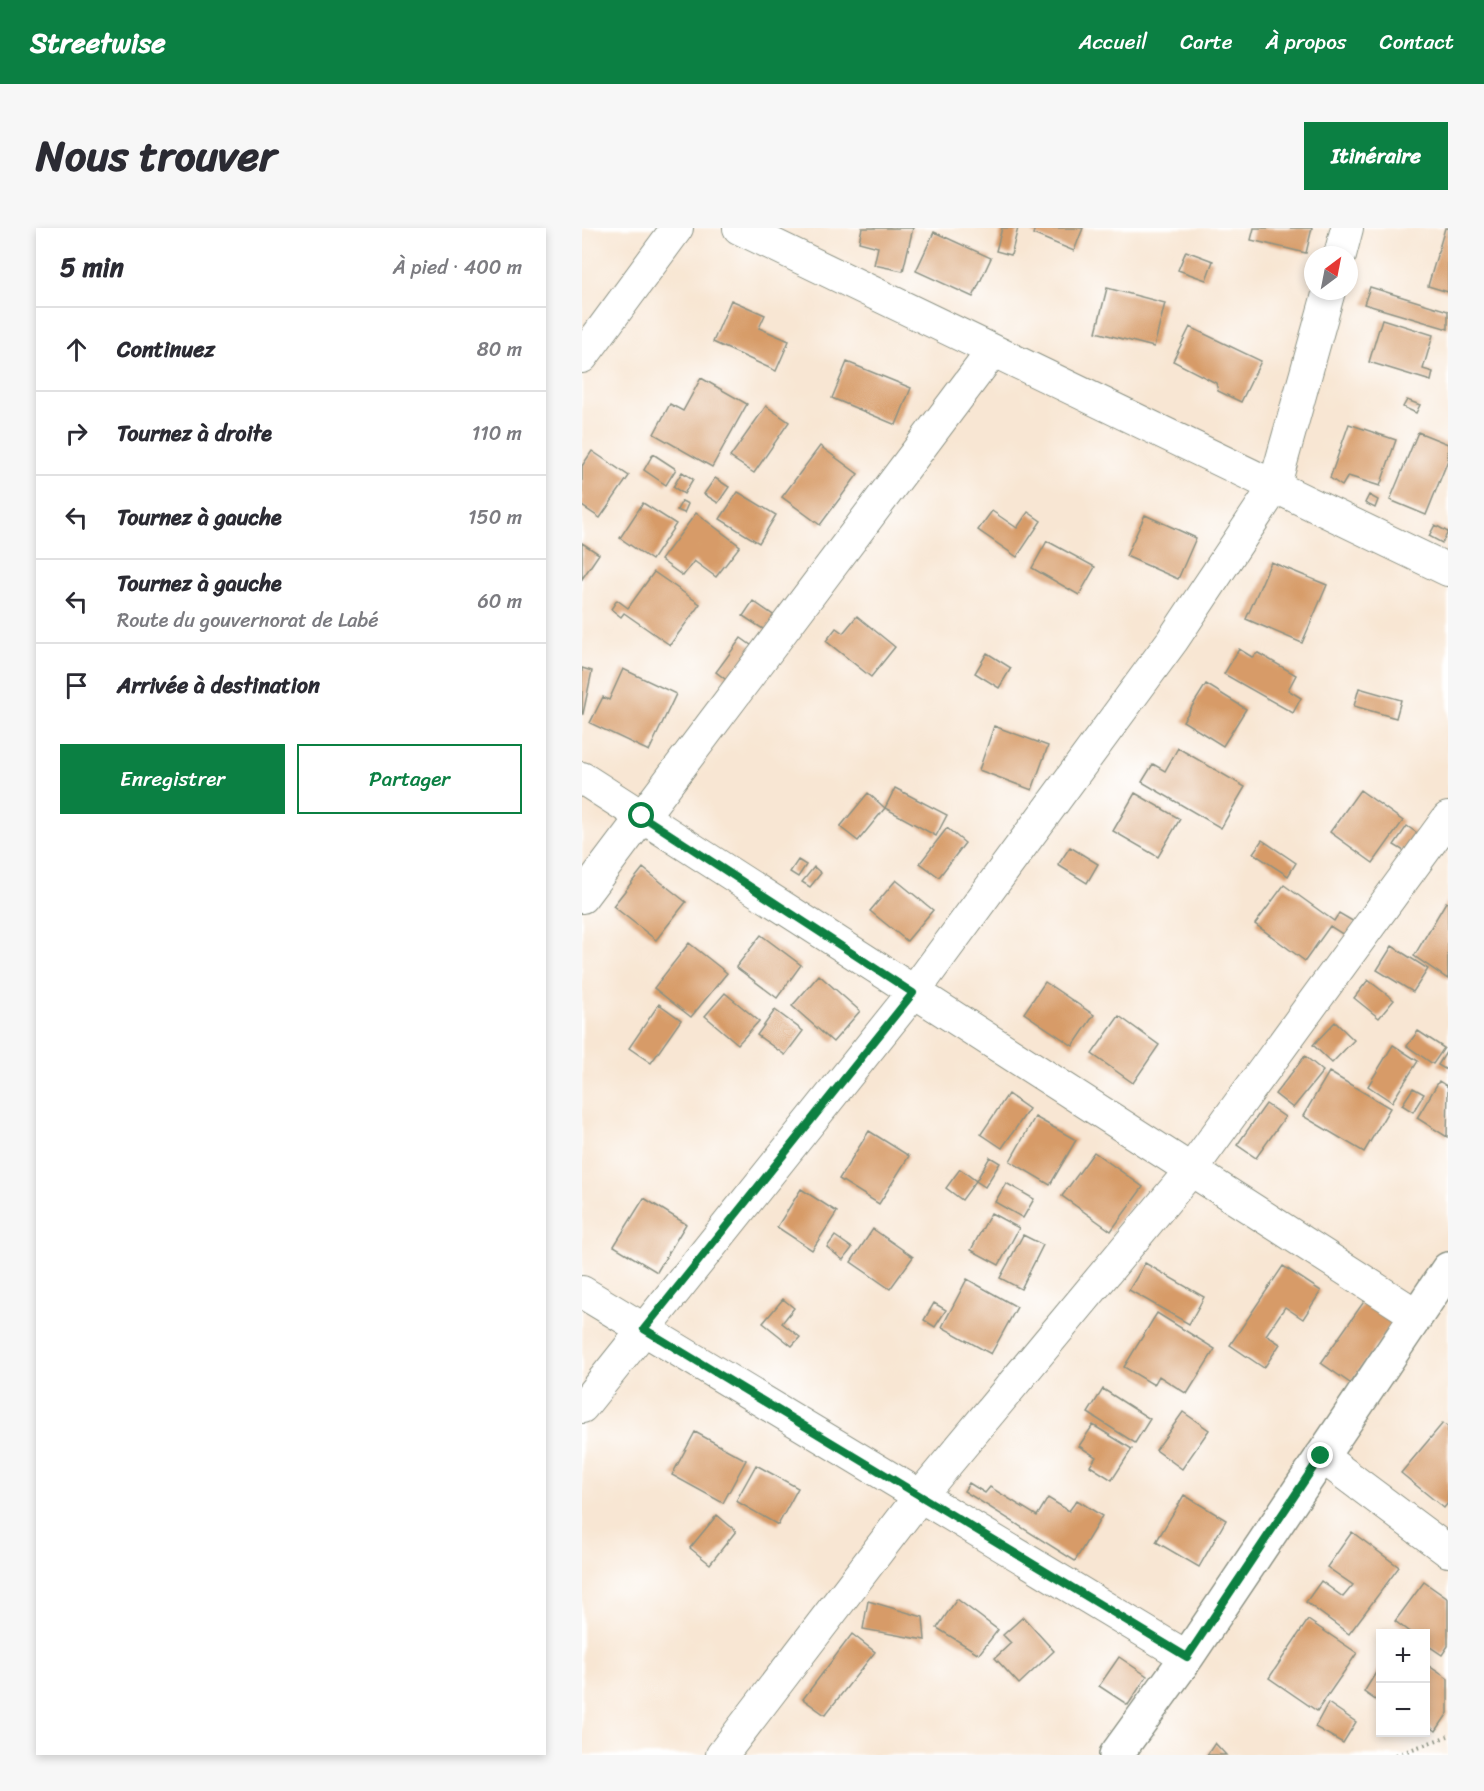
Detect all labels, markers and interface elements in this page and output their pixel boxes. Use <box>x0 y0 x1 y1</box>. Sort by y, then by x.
text: Streetwise <box>30 18 166 67</box>
text: Accueil <box>1079 23 1147 61</box>
text: Carte <box>1180 23 1233 61</box>
text: À propos <box>1266 23 1347 61</box>
text: Contact <box>1380 23 1454 61</box>
text: Nous trouver <box>36 119 276 193</box>
button: Itinéraire <box>1304 122 1448 190</box>
text: 5 min <box>60 244 124 290</box>
north arrow <box>1304 246 1358 300</box>
text: À pied · 400 m <box>393 250 522 285</box>
text: Continuez <box>117 330 215 369</box>
text: 80 m <box>477 332 522 367</box>
icon: ahead <box>60 333 93 366</box>
text: Tournez à droite <box>117 414 272 453</box>
text: 110 m <box>472 416 522 451</box>
icon: right <box>60 417 93 450</box>
text: Tournez à gauche <box>117 498 282 537</box>
text: 150 m <box>468 500 522 535</box>
icon: left <box>60 501 93 534</box>
text: Tournez à gauche <box>117 564 282 603</box>
text: 60 m <box>477 584 522 619</box>
icon: left <box>60 585 93 618</box>
text: Route du gouvernorat de Labé <box>117 603 379 638</box>
text: Arrivée à destination <box>117 666 320 705</box>
icon: arrive <box>60 669 93 702</box>
button: Enregistrer <box>60 744 285 814</box>
button: Partager <box>297 744 522 814</box>
route start <box>628 802 654 828</box>
route end <box>1307 1442 1333 1468</box>
map controls <box>1376 1629 1430 1737</box>
button: + <box>1376 1629 1430 1683</box>
button: − <box>1376 1683 1430 1737</box>

